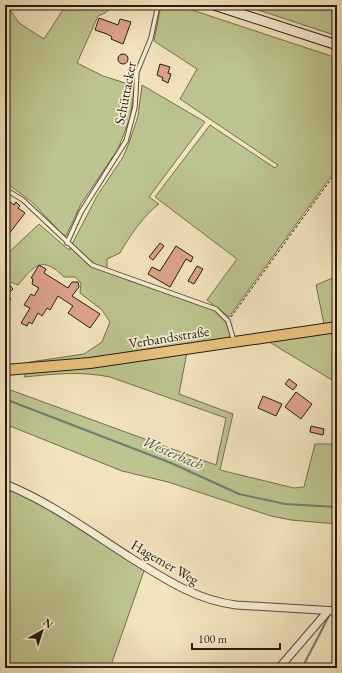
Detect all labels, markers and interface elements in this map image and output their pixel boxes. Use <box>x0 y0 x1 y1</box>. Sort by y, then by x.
street label: Schüttacker <box>110 60 140 126</box>
street label: Verbandsstraße <box>127 322 211 352</box>
water label: Westerbach <box>140 431 207 474</box>
street label: Hagemer Weg <box>128 535 203 589</box>
north arrow <box>22 611 62 651</box>
text: N <box>40 615 56 632</box>
scale bar <box>192 625 280 651</box>
text: 100 m <box>198 631 228 647</box>

